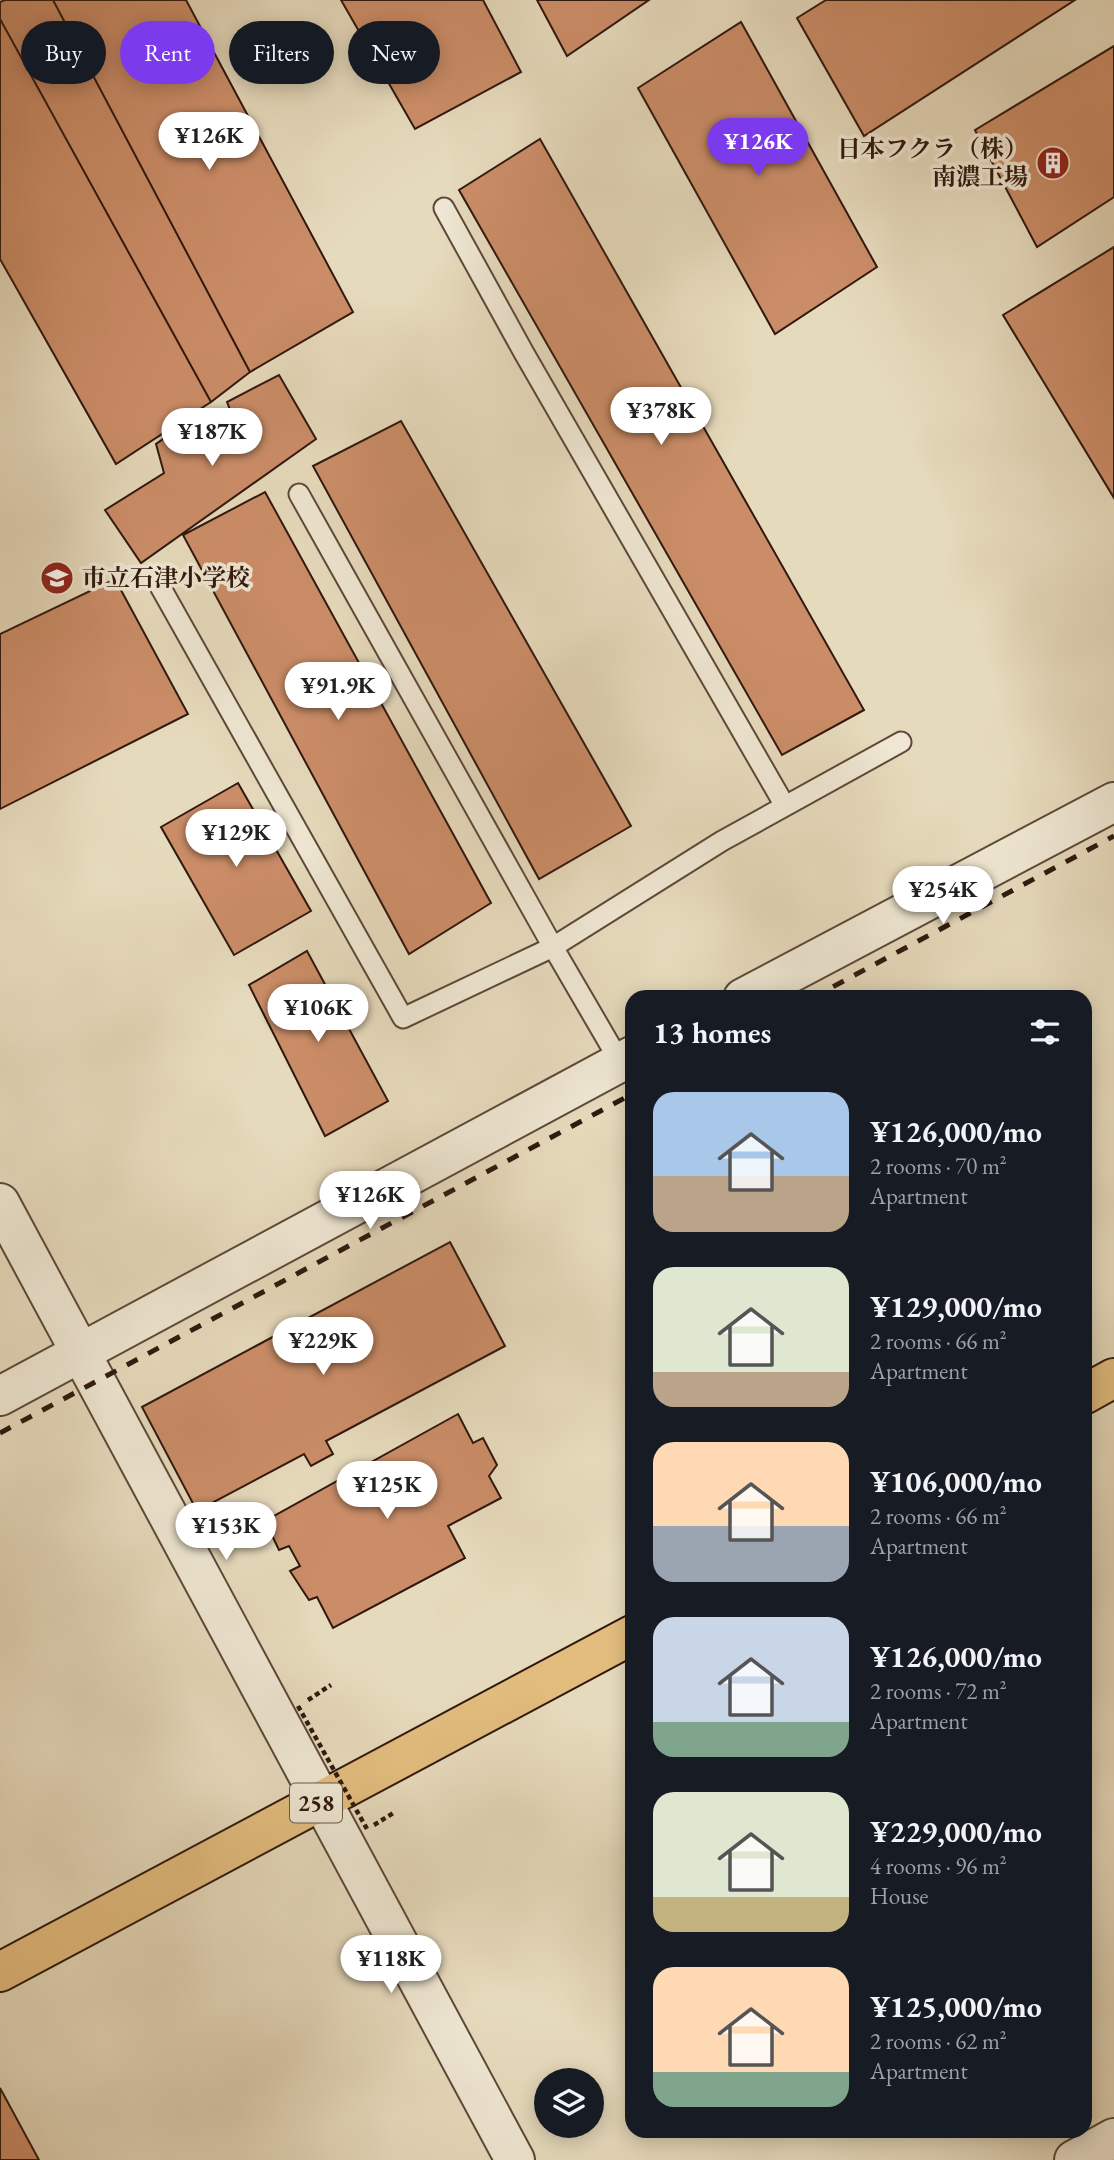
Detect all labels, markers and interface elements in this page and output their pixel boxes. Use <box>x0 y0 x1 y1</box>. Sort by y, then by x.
chip: Buy <box>21 21 106 84</box>
chip: Rent <box>120 21 215 84</box>
chip: Filters <box>229 21 334 84</box>
chip: New <box>348 21 440 84</box>
pin: ¥126K <box>160 113 258 172</box>
pin: ¥126K <box>709 118 807 178</box>
text: ¥126K <box>174 120 244 150</box>
text: ¥126K <box>723 126 793 156</box>
place label: 日本フクラ（株） 南濃工場 <box>837 133 1028 192</box>
building icon: 日本フクラ（株） 南濃工場 <box>1034 144 1072 182</box>
pin: ¥378K <box>612 388 710 447</box>
text: ¥378K <box>626 395 696 425</box>
pin: ¥187K <box>163 408 261 468</box>
text: ¥187K <box>177 416 247 446</box>
school or university icon: 市立石津小学校 <box>38 559 76 597</box>
place label: 市立石津小学校 <box>82 562 250 593</box>
pin: ¥91.9K <box>281 662 395 722</box>
text: ¥91.9K <box>301 670 375 700</box>
pin: ¥129K <box>187 810 285 869</box>
text: ¥129K <box>201 817 271 847</box>
pin: ¥254K <box>894 866 992 926</box>
text: ¥254K <box>908 874 978 904</box>
pin: ¥106K <box>269 984 367 1044</box>
text: ¥106K <box>283 992 353 1022</box>
text: 13 homes <box>653 1013 771 1052</box>
icon: filters <box>1026 1013 1064 1051</box>
text: ¥126,000/mo <box>870 1112 1042 1151</box>
icon: home <box>709 1120 793 1204</box>
text: 2 rooms · 70 m² <box>870 1151 1007 1181</box>
pin: ¥126K <box>321 1172 419 1231</box>
text: ¥126K <box>335 1179 405 1209</box>
text: Apartment <box>870 1181 968 1211</box>
text: ¥129,000/mo <box>870 1287 1042 1326</box>
icon: home <box>709 1295 793 1379</box>
pin: ¥229K <box>274 1318 372 1377</box>
text: ¥229K <box>288 1325 358 1355</box>
text: 2 rooms · 66 m² <box>870 1326 1007 1356</box>
text: Apartment <box>870 1356 968 1386</box>
pin: ¥125K <box>338 1462 436 1521</box>
text: ¥106,000/mo <box>870 1462 1042 1501</box>
text: ¥125K <box>352 1469 422 1499</box>
icon: home <box>709 1470 793 1554</box>
text: 2 rooms · 66 m² <box>870 1501 1007 1531</box>
pin: ¥153K <box>177 1502 275 1562</box>
text: ¥153K <box>191 1510 261 1540</box>
text: Apartment <box>870 1531 968 1561</box>
text: ¥126,000/mo <box>870 1637 1042 1676</box>
icon: home <box>709 1645 793 1729</box>
text: 2 rooms · 72 m² <box>870 1676 1007 1706</box>
text: Apartment <box>870 1706 968 1736</box>
road number: 258 <box>290 1784 342 1822</box>
text: ¥229,000/mo <box>870 1812 1042 1851</box>
icon: home <box>709 1820 793 1904</box>
text: 4 rooms · 96 m² <box>870 1851 1007 1881</box>
text: House <box>870 1881 929 1911</box>
pin: ¥118K <box>342 1936 440 1995</box>
text: ¥118K <box>356 1943 426 1973</box>
text: ¥125,000/mo <box>870 1987 1042 2026</box>
icon: home <box>709 1995 793 2079</box>
text: 2 rooms · 62 m² <box>870 2026 1007 2056</box>
text: Apartment <box>870 2056 968 2086</box>
map controls <box>534 2068 604 2138</box>
button: layers <box>534 2068 604 2138</box>

